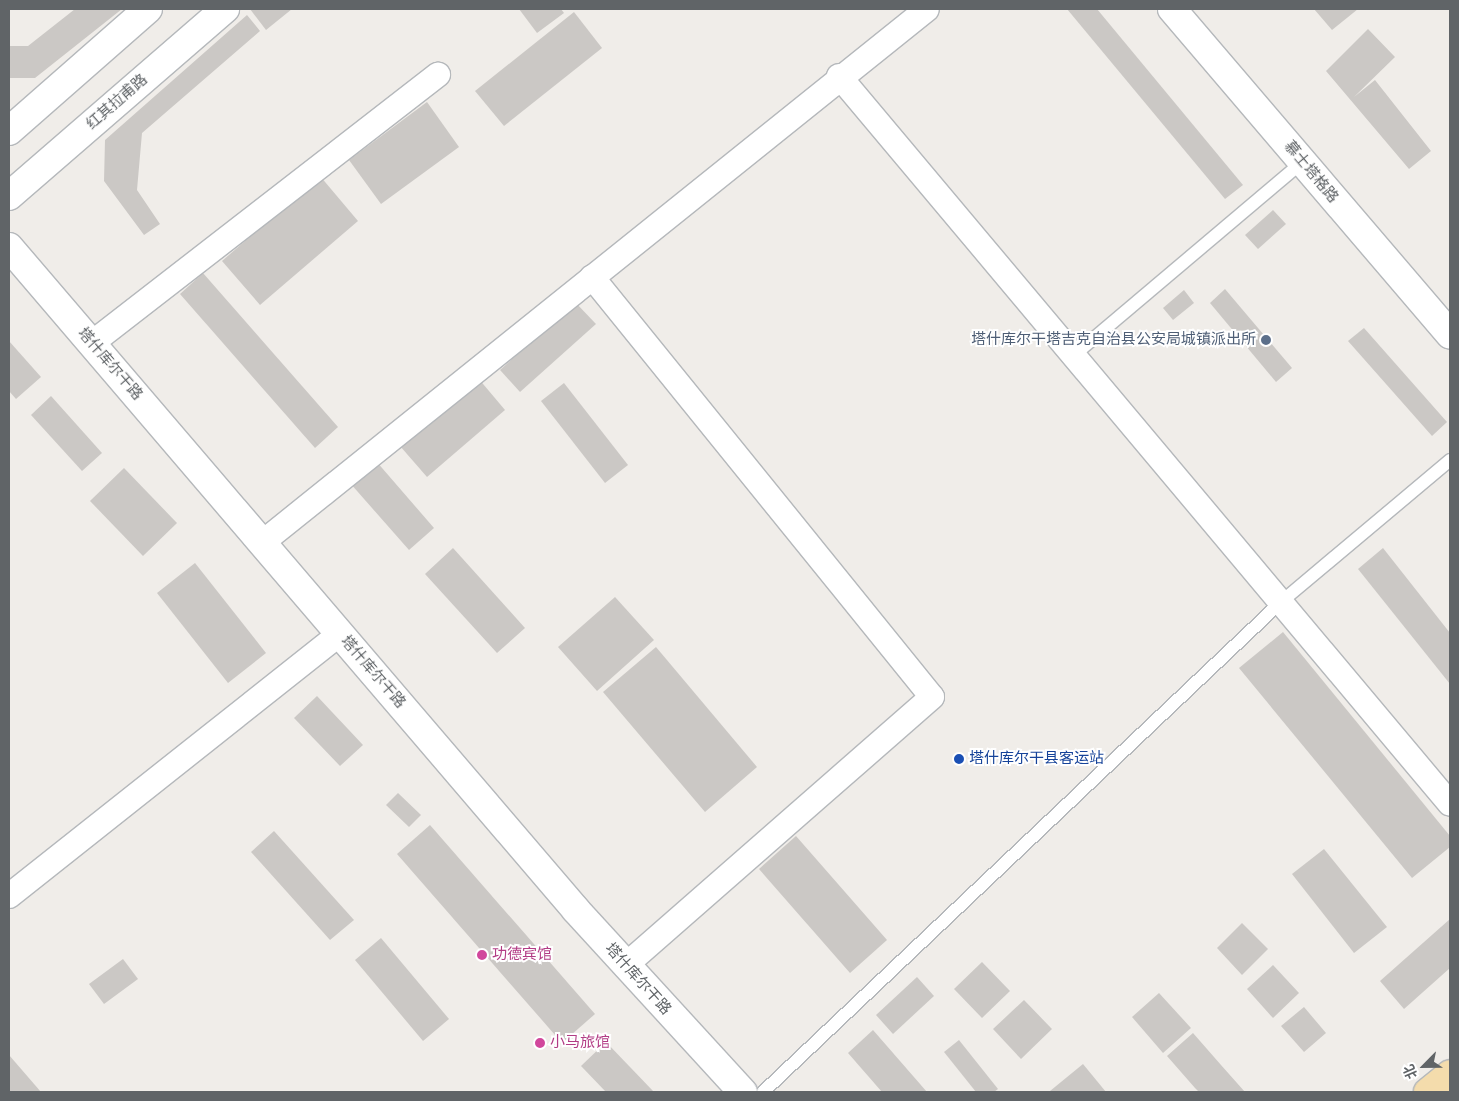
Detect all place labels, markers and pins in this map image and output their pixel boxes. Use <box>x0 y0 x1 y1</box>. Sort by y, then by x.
place label: 塔什库尔干塔吉克自治县公安局城镇派出所 <box>971 331 1256 349</box>
marker: 塔什库尔干塔吉克自治县公安局城镇派出所 <box>1260 334 1272 346</box>
place label: 塔什库尔干县客运站 <box>969 750 1104 768</box>
marker: 塔什库尔干县客运站 <box>953 753 965 765</box>
place label: 功德宾馆 <box>492 946 552 964</box>
marker: 功德宾馆 <box>476 949 488 961</box>
place label: 小马旅馆 <box>550 1034 610 1052</box>
marker: 小马旅馆 <box>534 1037 546 1049</box>

